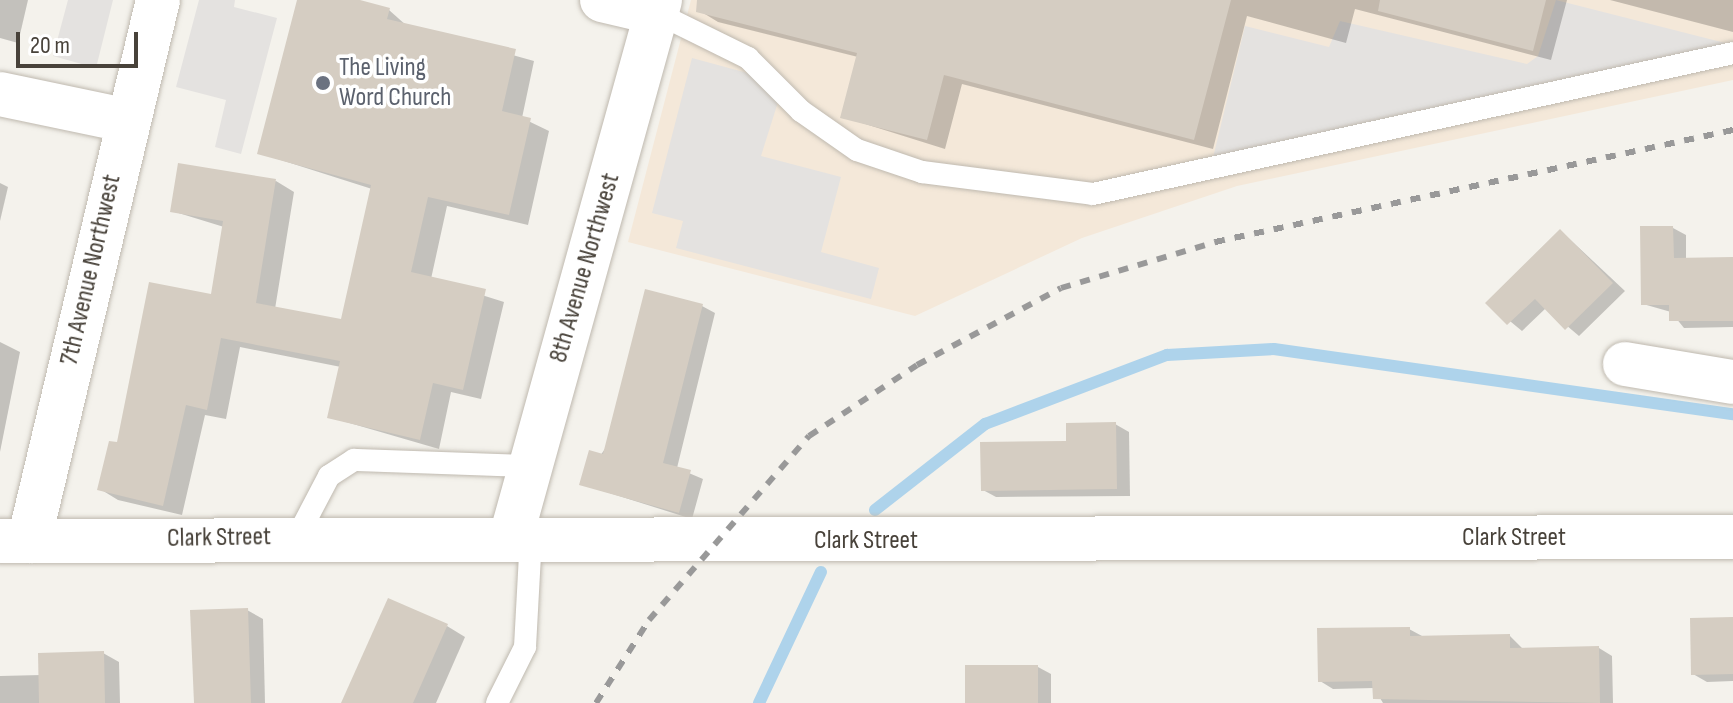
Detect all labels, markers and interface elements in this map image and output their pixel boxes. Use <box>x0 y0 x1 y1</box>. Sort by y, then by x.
scale bar <box>20 16 142 66</box>
text: 20 m <box>30 31 70 60</box>
place label: The Living Word Church <box>339 52 451 114</box>
marker: The Living Word Church <box>314 74 332 92</box>
street label: 8th Avenue Northwest <box>543 170 627 366</box>
street label: 7th Avenue Northwest <box>54 172 128 368</box>
street label: Clark Street <box>167 521 271 555</box>
street label: Clark Street <box>1462 522 1566 554</box>
street label: Clark Street <box>814 525 918 557</box>

